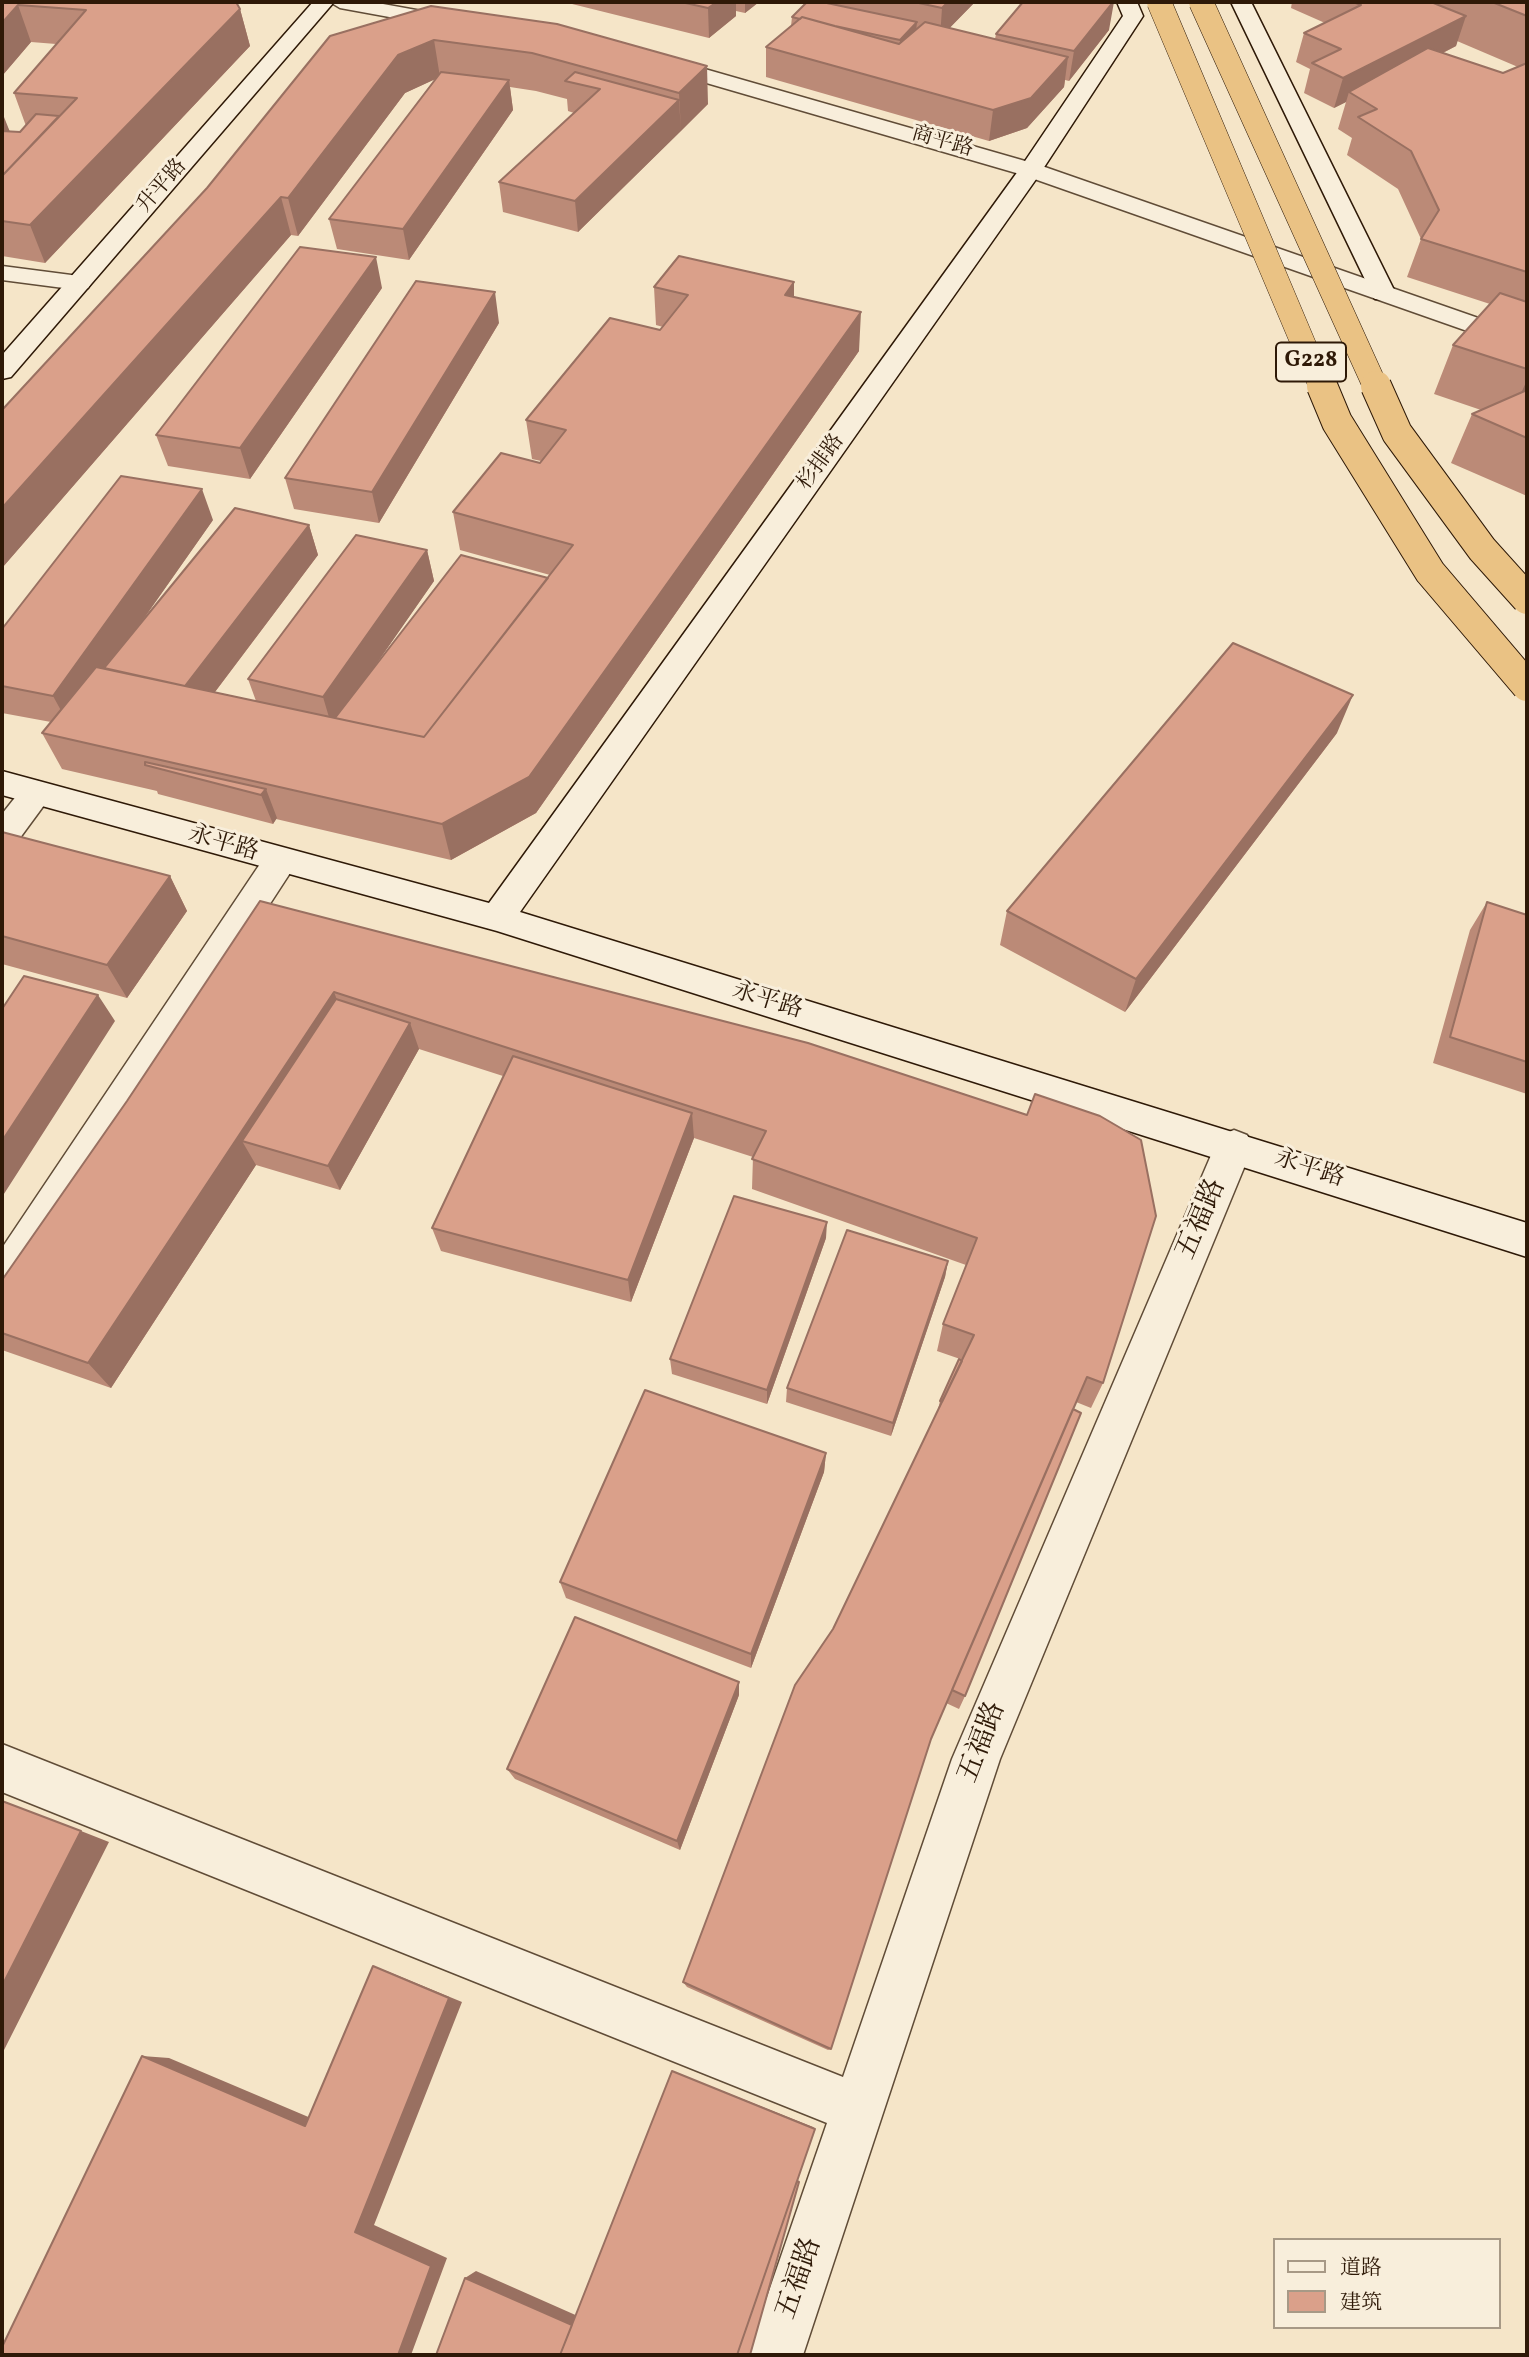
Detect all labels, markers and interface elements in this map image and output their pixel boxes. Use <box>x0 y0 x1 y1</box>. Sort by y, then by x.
street label: 商平路 <box>908 122 976 164</box>
street label: 升平路 <box>133 155 193 219</box>
road number: G228 <box>1276 342 1346 382</box>
street label: 杉排路 <box>793 430 851 496</box>
street label: 永平路 <box>184 821 262 869</box>
street label: 永平路 <box>728 978 806 1026</box>
street label: 永平路 <box>1270 1145 1348 1195</box>
street label: 五福路 <box>1171 1175 1235 1265</box>
street label: 五福路 <box>953 1698 1015 1788</box>
street label: 五福路 <box>771 2234 831 2324</box>
legend <box>1274 2238 1501 2329</box>
text: 道路 <box>1340 2254 1382 2283</box>
text: 建筑 <box>1340 2289 1382 2318</box>

